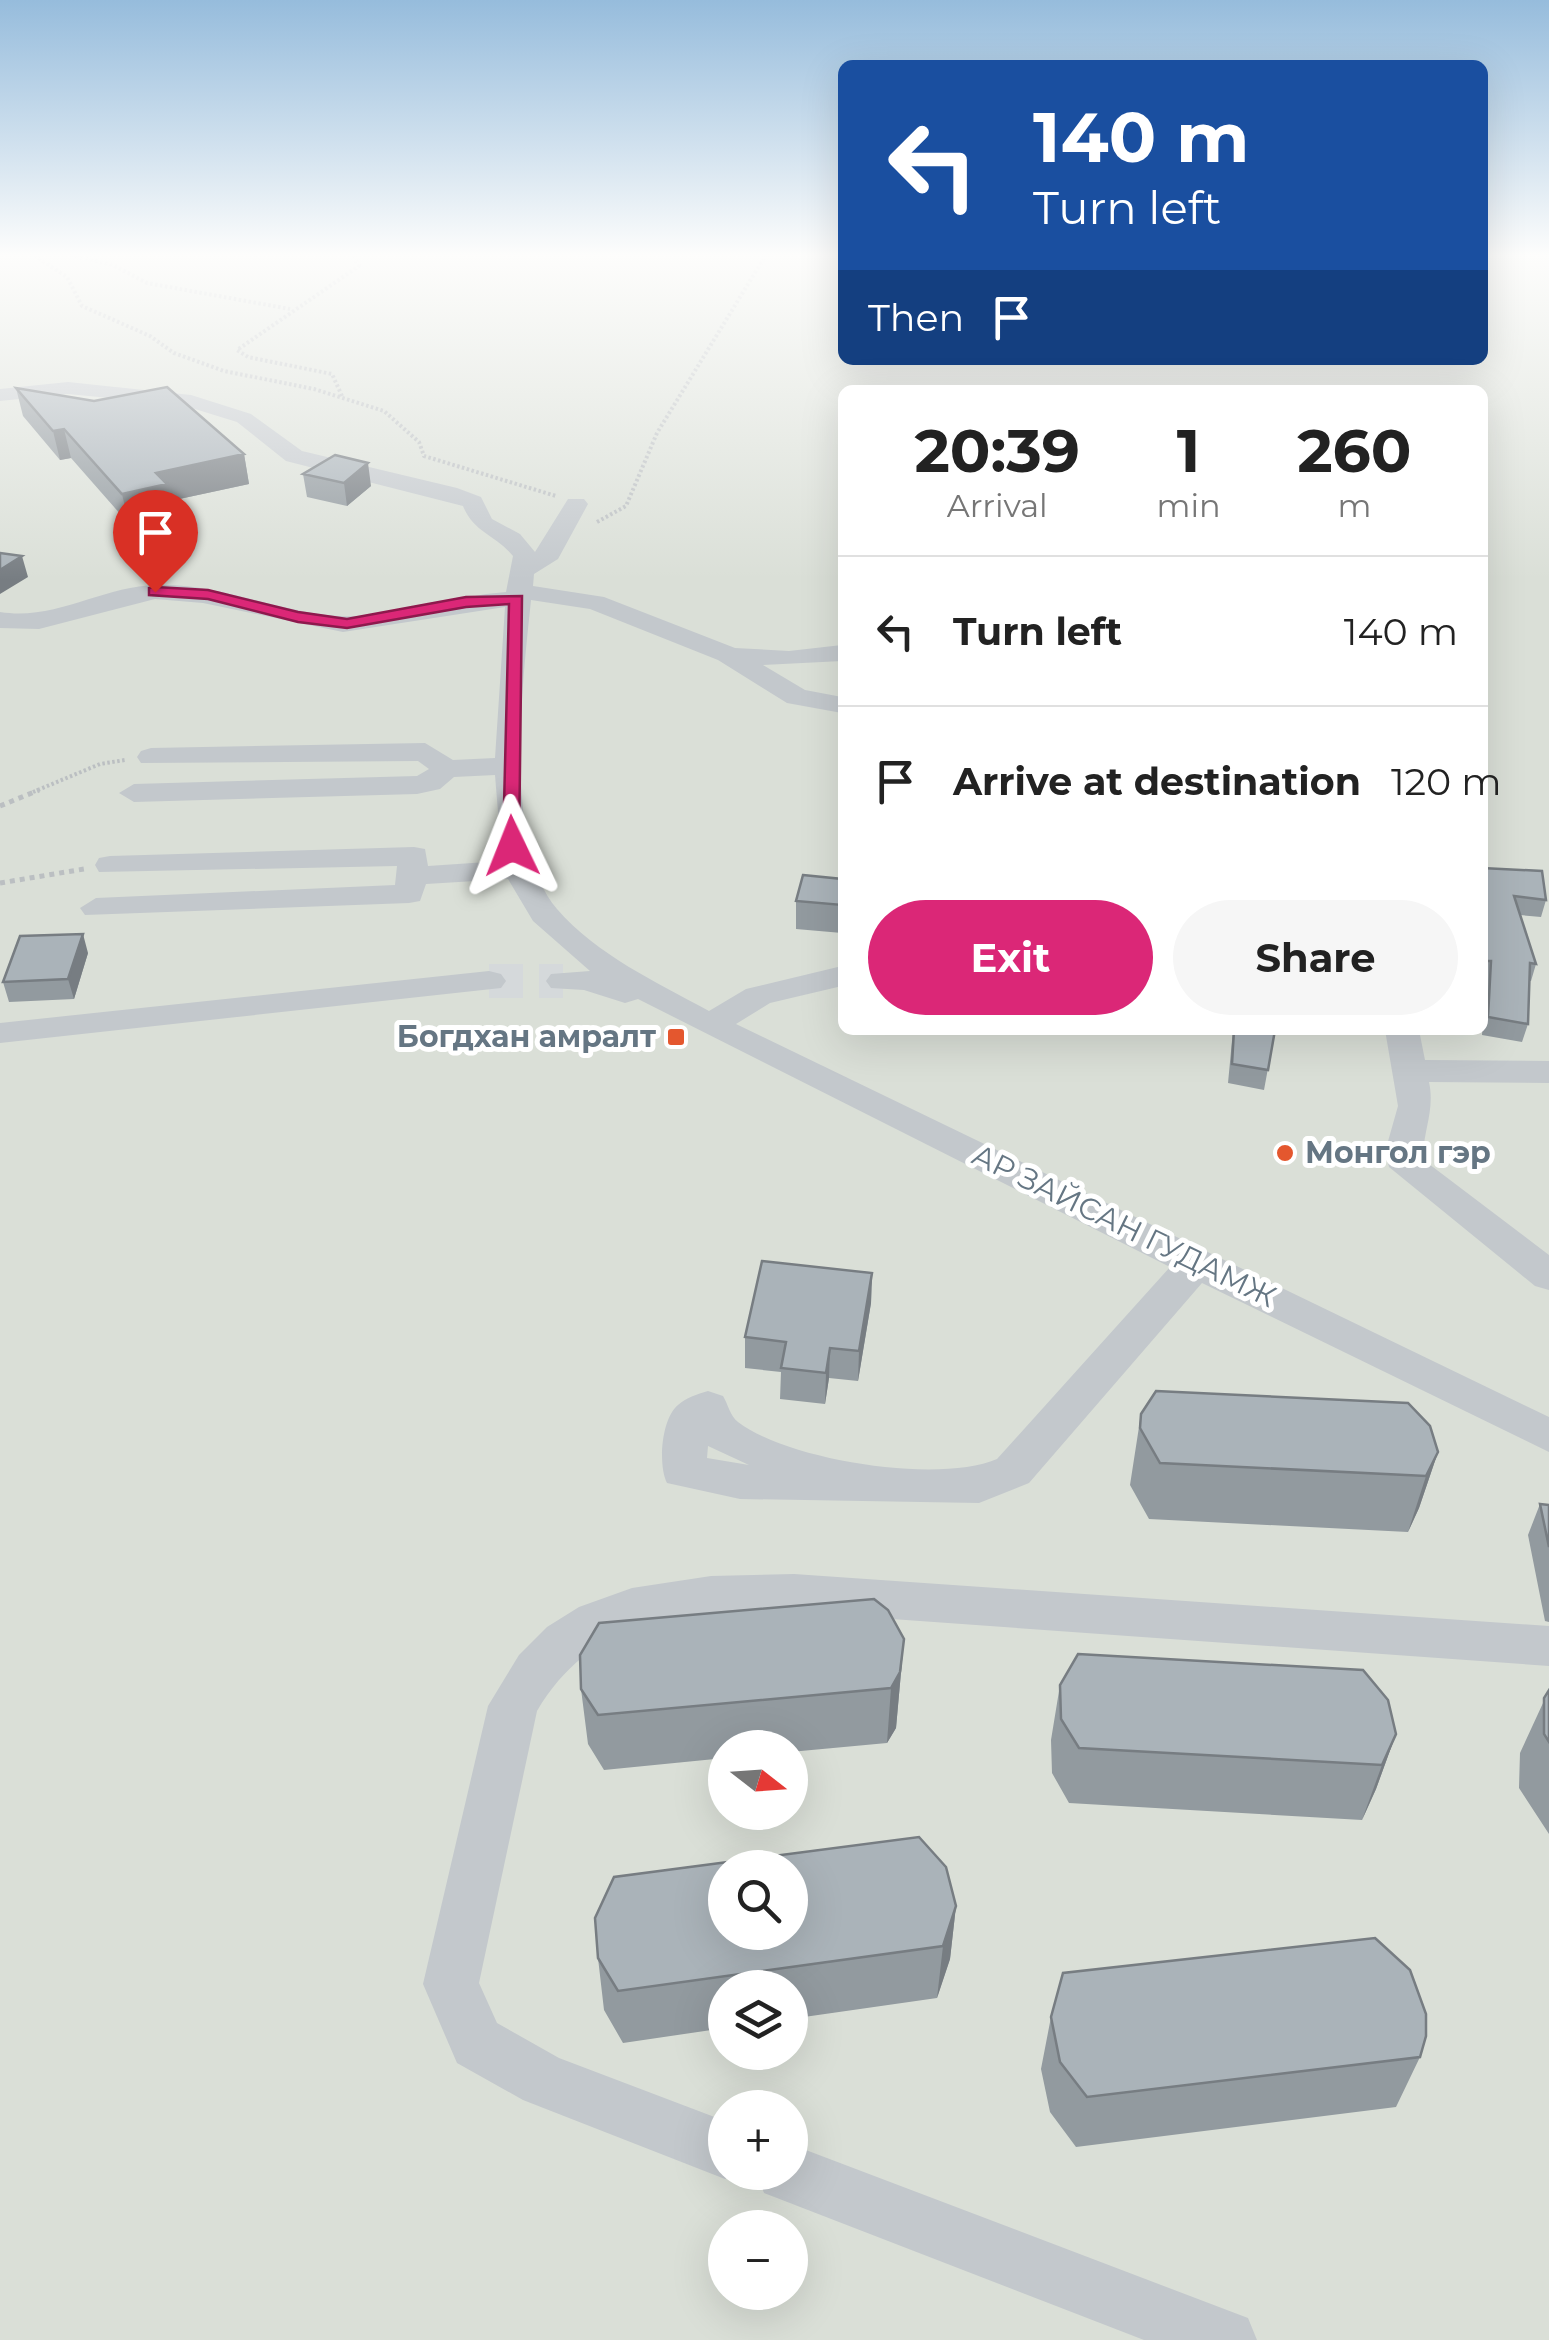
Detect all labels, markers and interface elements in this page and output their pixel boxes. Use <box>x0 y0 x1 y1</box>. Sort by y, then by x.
text: 140 m <box>1033 94 1249 180</box>
icon: left <box>868 100 998 230</box>
text: Turn left <box>1033 180 1221 235</box>
icon: arrive <box>984 290 1039 345</box>
text: Then <box>868 294 964 341</box>
text: 20:39 <box>914 414 1080 487</box>
text: 1 <box>1177 414 1200 487</box>
text: 260 <box>1297 414 1412 487</box>
text: Arrival <box>947 486 1048 525</box>
text: min <box>1157 486 1221 525</box>
text: m <box>1337 486 1371 525</box>
pin <box>113 490 198 593</box>
icon: arrive <box>128 505 183 560</box>
icon: left <box>868 604 923 659</box>
text: Turn left <box>953 608 1122 655</box>
text: 140 m <box>1344 608 1458 655</box>
icon: arrive <box>868 754 923 809</box>
text: Arrive at destination <box>953 758 1361 805</box>
text: 120 m <box>1391 758 1502 805</box>
position arrow <box>460 794 564 898</box>
button: Exit <box>868 900 1153 1015</box>
button: Share <box>1173 900 1458 1015</box>
place label: Богдхан амралт <box>397 1018 656 1055</box>
marker: Богдхан амралт <box>665 1026 687 1048</box>
place label: Монгол гэр <box>1305 1134 1491 1171</box>
street label: АР ЗАЙСАН ГУДАМЖ <box>966 1136 1282 1315</box>
marker: Монгол гэр <box>1274 1142 1296 1164</box>
north arrow <box>708 1730 808 1830</box>
map controls <box>708 1730 808 2310</box>
button: search <box>708 1850 808 1950</box>
button: layers <box>708 1970 808 2070</box>
button: + <box>708 2090 808 2190</box>
button: − <box>708 2210 808 2310</box>

